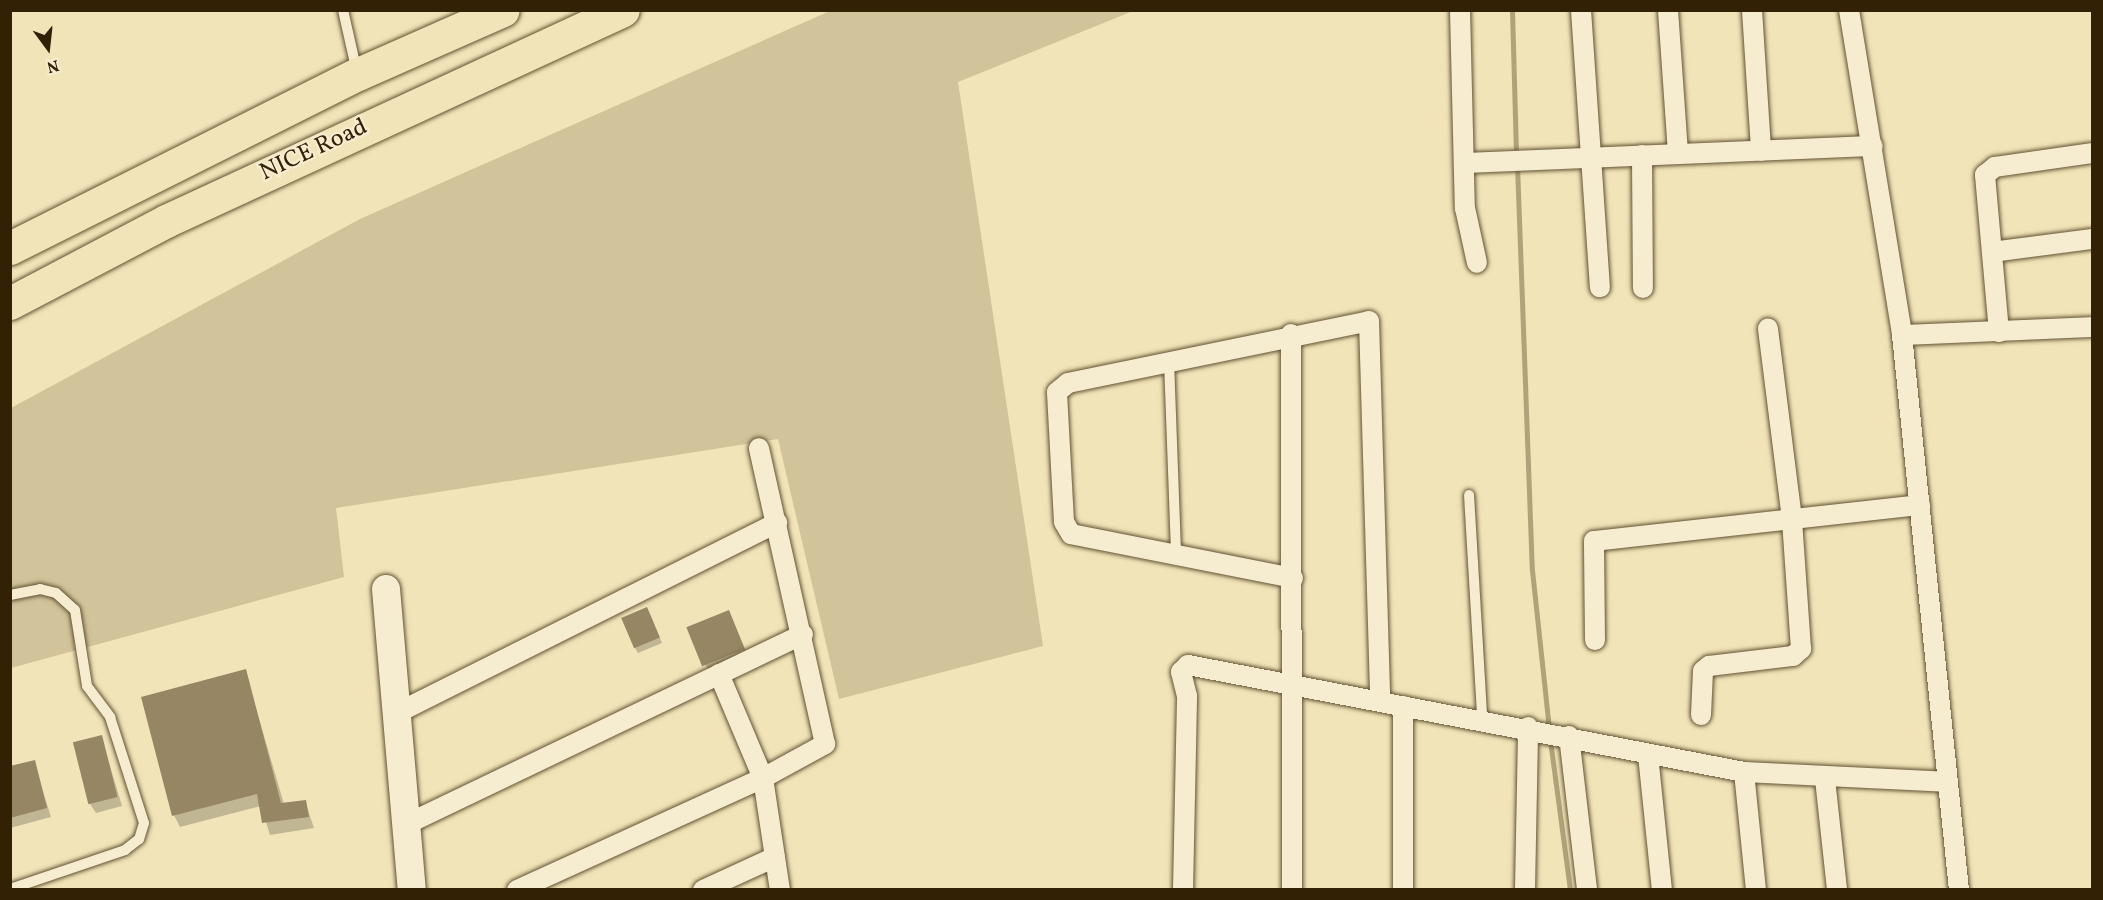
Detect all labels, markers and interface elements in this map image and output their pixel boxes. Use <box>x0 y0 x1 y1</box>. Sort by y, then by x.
north arrow <box>18 18 78 78</box>
text: N <box>44 53 61 78</box>
street label: NICE Road <box>256 114 372 188</box>

